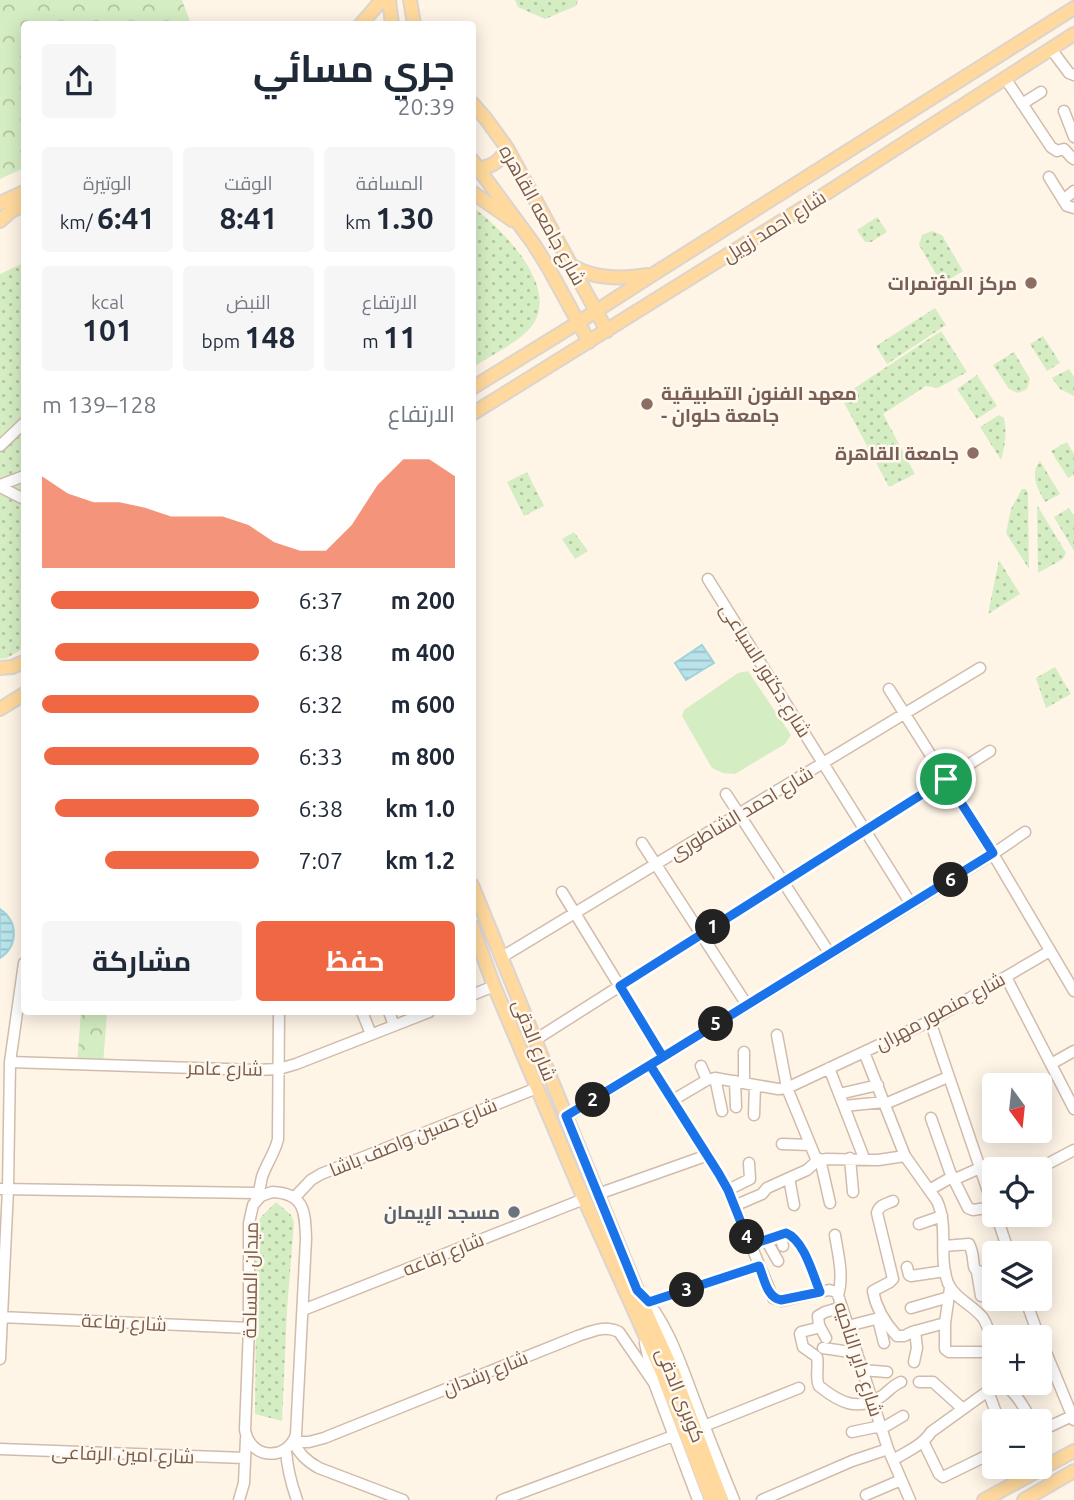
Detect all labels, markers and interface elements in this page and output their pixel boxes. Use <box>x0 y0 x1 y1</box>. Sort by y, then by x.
button: share <box>42 44 116 118</box>
text: جري مسائي <box>253 47 455 89</box>
text: 20:39 <box>397 94 455 119</box>
street label: شارع جامعه القاهره <box>493 141 591 290</box>
text: الوتيرة <box>83 172 132 194</box>
text: الوقت <box>224 172 273 194</box>
text: المسافة <box>356 172 423 194</box>
street label: شارع احمد زويل <box>718 185 831 269</box>
text: 6:41 <box>97 201 155 235</box>
text: 8:41 <box>219 201 278 235</box>
text: 1.30 <box>376 201 434 235</box>
text: /km <box>60 211 97 233</box>
text: km <box>345 211 376 233</box>
place label: مركز المؤتمرات <box>888 272 1017 295</box>
marker: مركز المؤتمرات <box>1023 275 1039 291</box>
text: kcal <box>91 291 124 313</box>
text: النبض <box>226 291 271 313</box>
text: الارتفاع <box>362 291 417 313</box>
text: 101 <box>82 313 133 347</box>
text: 148 <box>245 320 295 354</box>
text: 11 <box>383 320 417 354</box>
text: bpm <box>202 330 245 352</box>
text: m <box>362 330 383 352</box>
place label: معهد الفنون التطبيقية - جامعة حلوان <box>661 382 857 427</box>
text: 128–139 m <box>42 392 156 417</box>
marker: معهد الفنون التطبيقية - جامعة حلوان <box>639 396 655 412</box>
text: الارتفاع <box>388 401 455 426</box>
place label: جامعة القاهرة <box>835 442 959 465</box>
marker: جامعة القاهرة <box>965 445 981 461</box>
text: 6:37 <box>298 588 343 613</box>
text: 200 m <box>391 588 455 613</box>
street label: شارع دكتور السباعى <box>713 599 816 743</box>
text: 6:38 <box>298 640 343 665</box>
text: 400 m <box>391 640 455 665</box>
text: 6:32 <box>298 692 343 717</box>
text: 600 m <box>391 692 455 717</box>
text: 6:33 <box>298 744 343 769</box>
text: 800 m <box>391 744 455 769</box>
pin <box>916 749 976 809</box>
icon: arrive <box>927 760 965 798</box>
street label: شارع احمد الشاطورى <box>665 761 818 867</box>
text: 6:38 <box>298 796 343 821</box>
text: 1.0 km <box>385 796 455 821</box>
text: 7:07 <box>298 848 343 873</box>
text: 1.2 km <box>385 848 455 873</box>
pin: 6 <box>934 862 968 898</box>
text: 6 <box>945 868 956 890</box>
pin: 1 <box>696 909 730 944</box>
text: 1 <box>707 915 718 937</box>
button: مشاركة <box>42 921 242 1001</box>
button: حفظ <box>256 921 455 1001</box>
street label: شارع منصور مهران <box>871 968 1010 1057</box>
street label: شارع الدقى <box>506 996 561 1085</box>
pin: 5 <box>698 1006 734 1042</box>
text: 5 <box>710 1012 721 1034</box>
street label: شارع عامر <box>186 1056 263 1083</box>
north arrow <box>982 1073 1052 1143</box>
map controls <box>982 1073 1052 1479</box>
pin: 2 <box>576 1082 610 1118</box>
text: 2 <box>587 1088 598 1110</box>
street label: شارع حسين واصف باشا <box>326 1093 501 1183</box>
button: locate <box>982 1157 1052 1227</box>
place label: مسجد الإيمان <box>384 1201 500 1226</box>
marker: مسجد الإيمان <box>506 1204 522 1220</box>
pin: 4 <box>730 1220 764 1254</box>
street label: ميدان المساحة <box>238 1221 263 1339</box>
text: 4 <box>741 1225 752 1247</box>
street label: شارع رفاعه <box>399 1228 488 1283</box>
button: layers <box>982 1241 1052 1311</box>
pin: 3 <box>670 1272 704 1308</box>
text: 3 <box>681 1278 692 1300</box>
street label: شارع داير الناحيه <box>827 1299 888 1420</box>
street label: شارع رفاعة <box>81 1309 167 1338</box>
button: + <box>982 1325 1052 1395</box>
street label: كوبرى الدقى <box>651 1344 710 1446</box>
street label: شارع رشدان <box>439 1346 532 1403</box>
button: − <box>982 1409 1052 1479</box>
street label: شارع امين الرفاعى <box>51 1441 195 1470</box>

